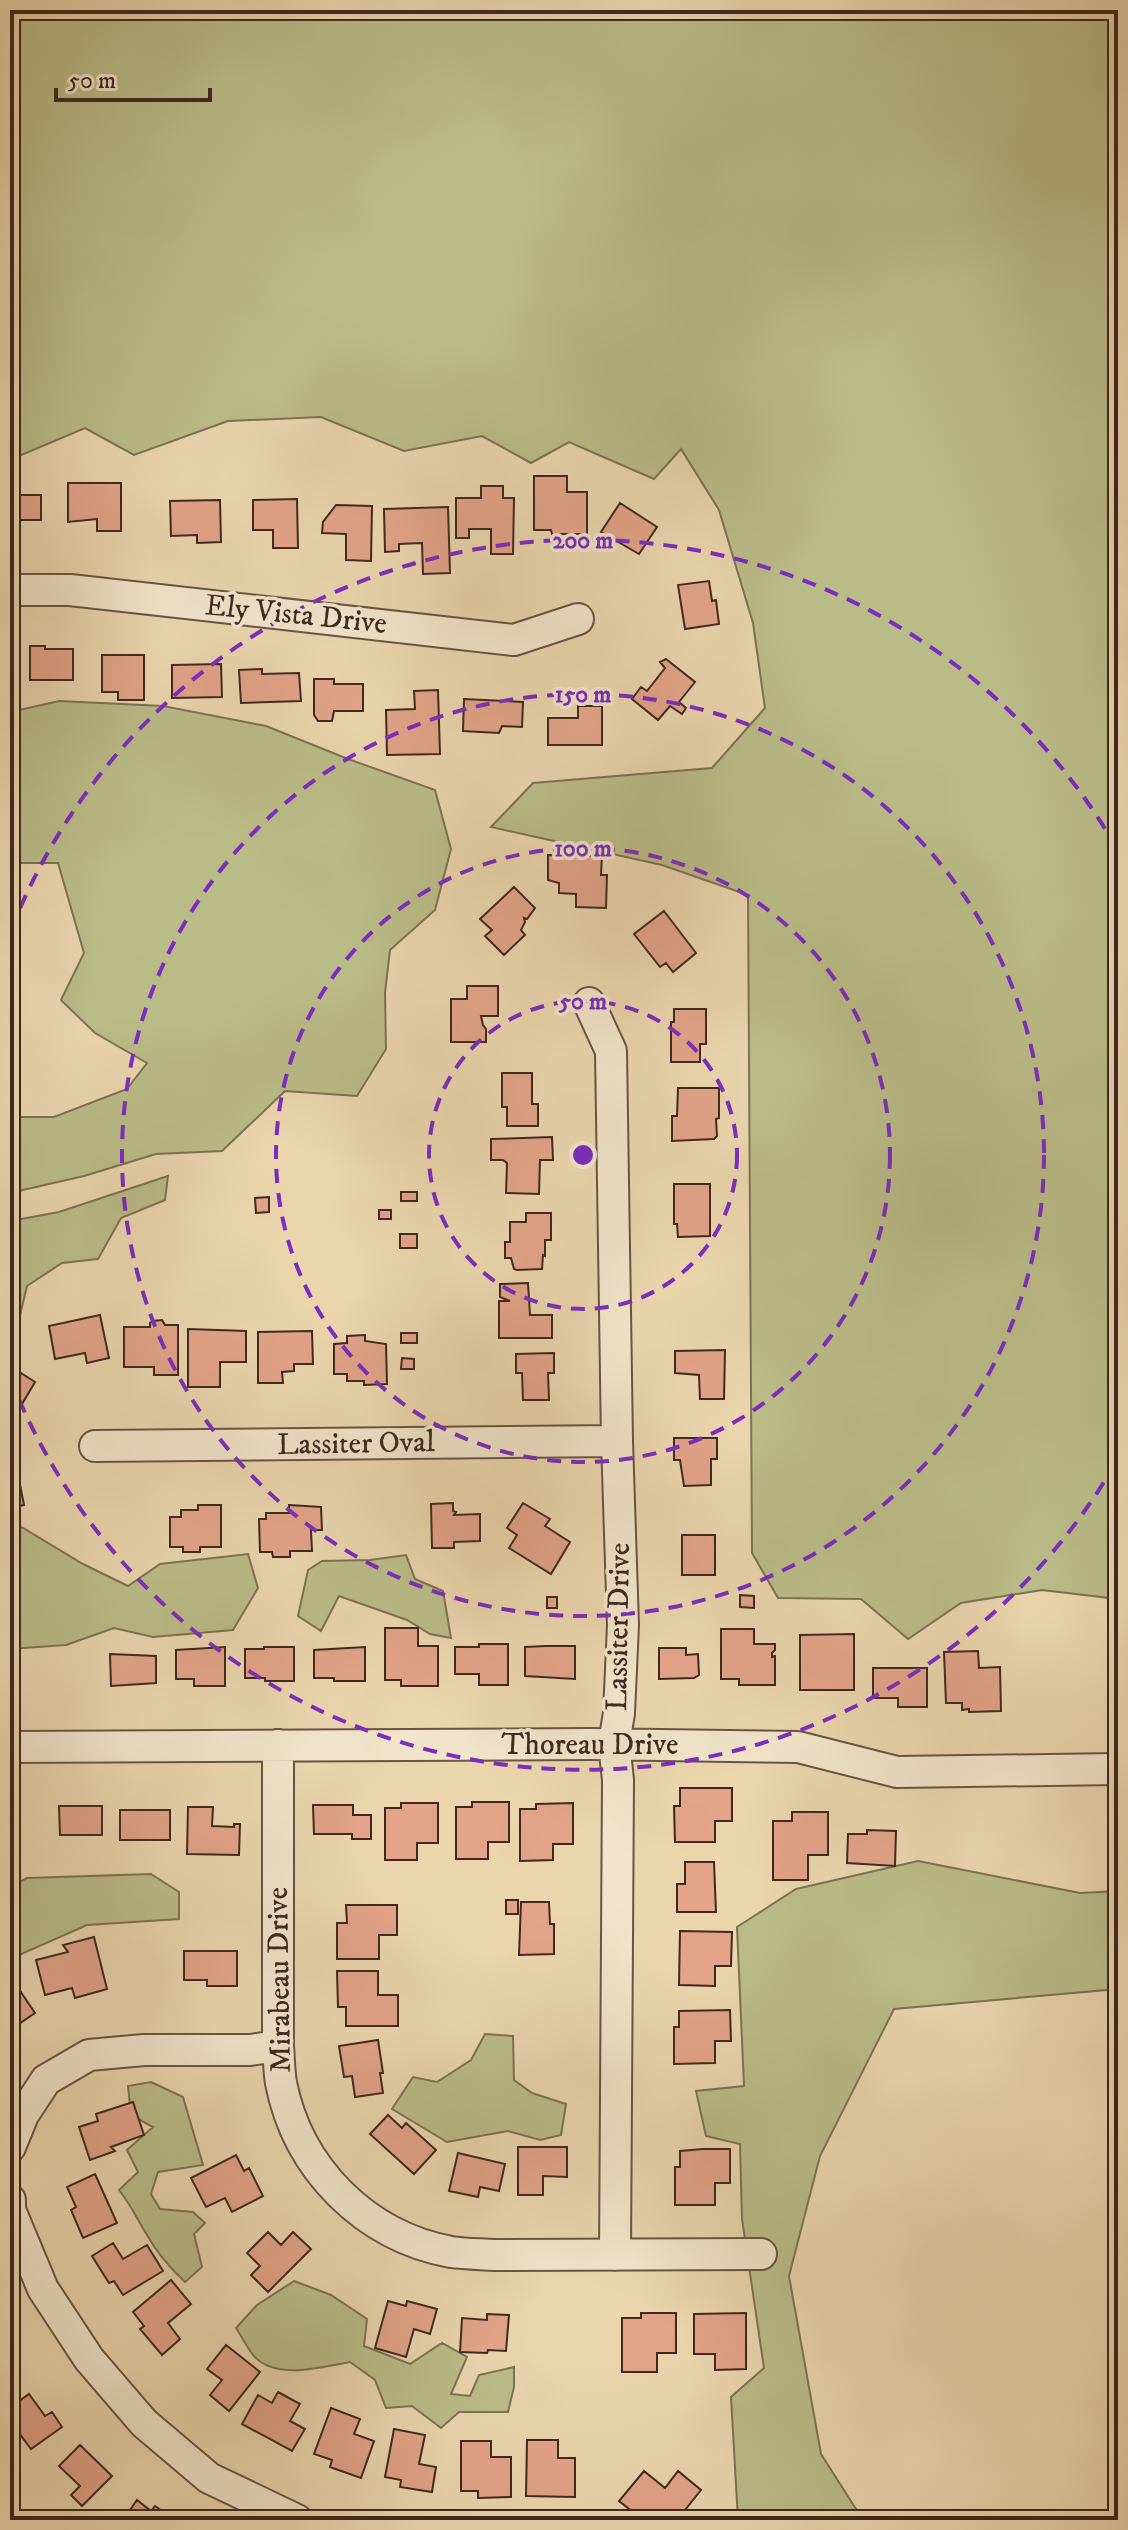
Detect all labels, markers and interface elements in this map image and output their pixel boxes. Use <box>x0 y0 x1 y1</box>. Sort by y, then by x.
scale bar <box>56 52 210 102</box>
text: 50 m <box>68 66 116 96</box>
text: 200 m <box>553 526 613 556</box>
street label: Ely Vista Drive <box>203 587 389 643</box>
text: 150 m <box>555 680 611 710</box>
text: 100 m <box>554 834 612 864</box>
text: 50 m <box>558 987 607 1017</box>
centre of rings <box>569 1141 597 1169</box>
street label: Lassiter Oval <box>277 1424 435 1464</box>
street label: Lassiter Drive <box>599 1542 639 1712</box>
street label: Thoreau Drive <box>502 1727 678 1764</box>
street label: Mirabeau Drive <box>260 1887 300 2073</box>

